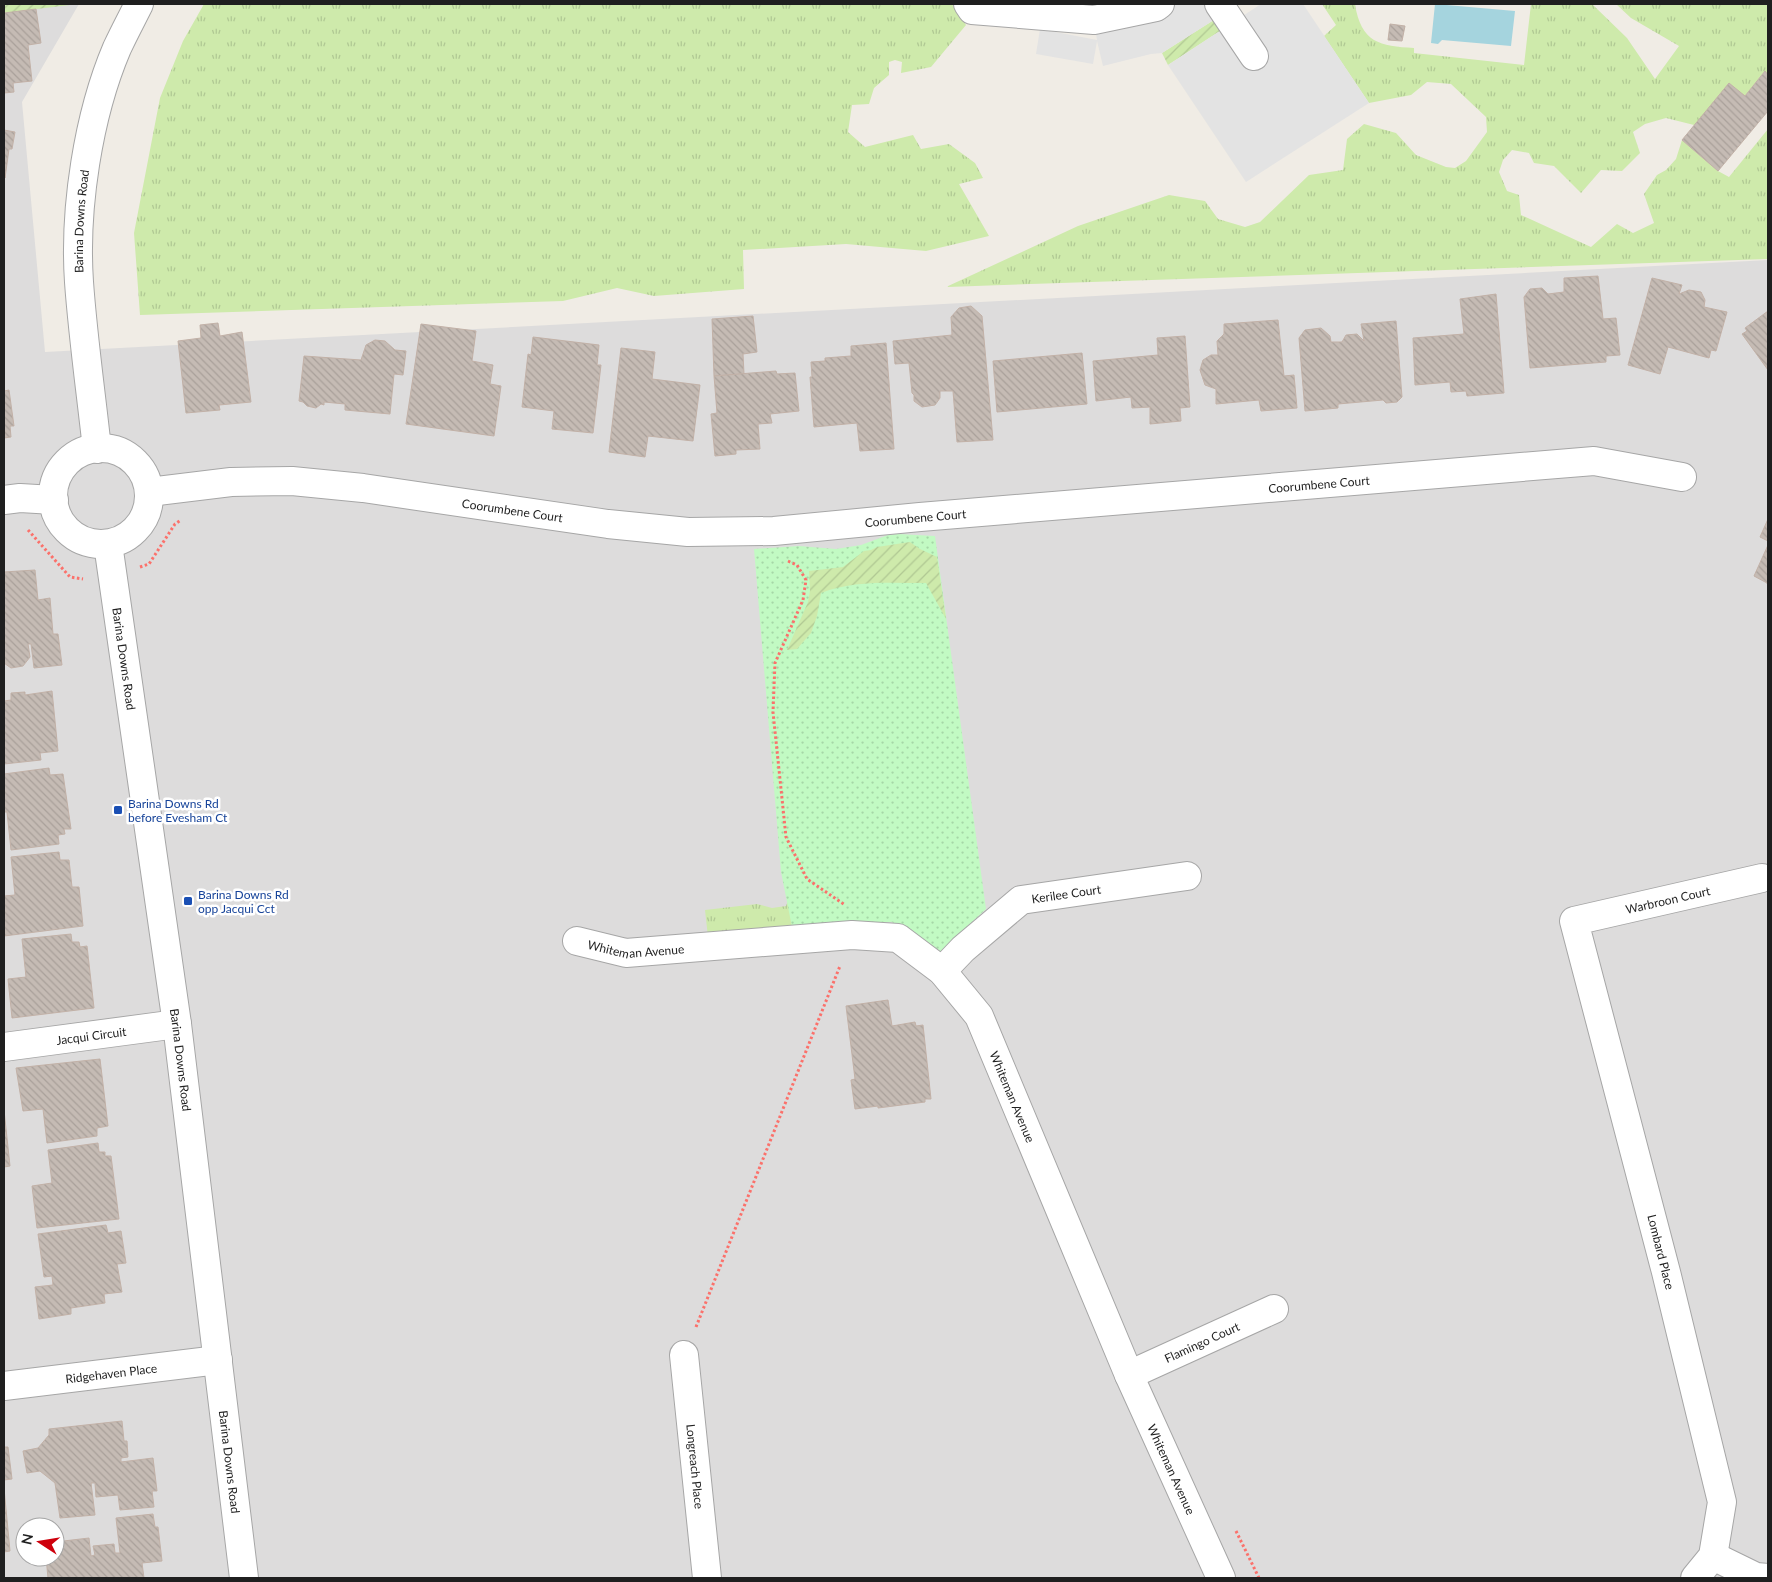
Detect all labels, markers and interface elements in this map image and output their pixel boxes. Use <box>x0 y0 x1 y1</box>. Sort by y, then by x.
street label: Barina Downs Road <box>70 169 92 273</box>
street label: Coorumbene Court <box>1268 472 1371 496</box>
street label: Coorumbene Court <box>461 495 565 525</box>
street label: Coorumbene Court <box>864 506 967 530</box>
street label: Barina Downs Road <box>110 607 139 711</box>
place label: Barina Downs Rd before Evesham Ct <box>128 796 228 825</box>
marker: Barina Downs Rd before Evesham Ct <box>112 804 124 816</box>
street label: Kerilee Court <box>1031 881 1102 906</box>
street label: Warbroon Court <box>1624 882 1712 916</box>
place label: Barina Downs Rd opp Jacqui Cct <box>198 887 289 916</box>
marker: Barina Downs Rd opp Jacqui Cct <box>182 895 194 907</box>
street label: Whiteman Avenue <box>586 936 685 961</box>
street label: Barina Downs Road <box>167 1007 195 1112</box>
street label: Jacqui Circuit <box>55 1023 128 1047</box>
street label: Whiteman Avenue <box>987 1049 1038 1145</box>
street label: Lombard Place <box>1644 1213 1678 1291</box>
street label: Flamingo Court <box>1162 1318 1242 1365</box>
street label: Ridgehaven Place <box>65 1360 158 1386</box>
street label: Barina Downs Road <box>216 1410 244 1514</box>
street label: Whiteman Avenue <box>1145 1422 1199 1517</box>
street label: Longreach Place <box>684 1423 707 1510</box>
north arrow <box>15 1517 65 1567</box>
text: N <box>17 1532 36 1546</box>

